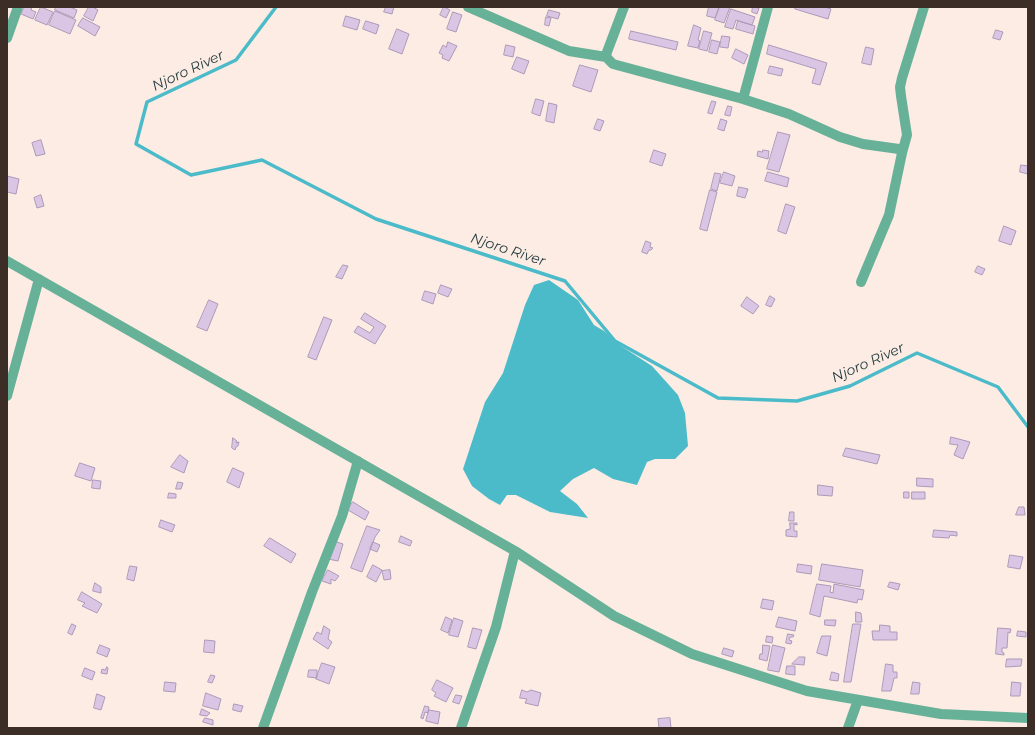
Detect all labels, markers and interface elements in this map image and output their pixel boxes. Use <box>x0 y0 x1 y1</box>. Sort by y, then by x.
water label: Njoro River <box>149 47 227 95</box>
water label: Njoro River <box>469 230 547 270</box>
water label: Njoro River <box>829 340 907 386</box>

